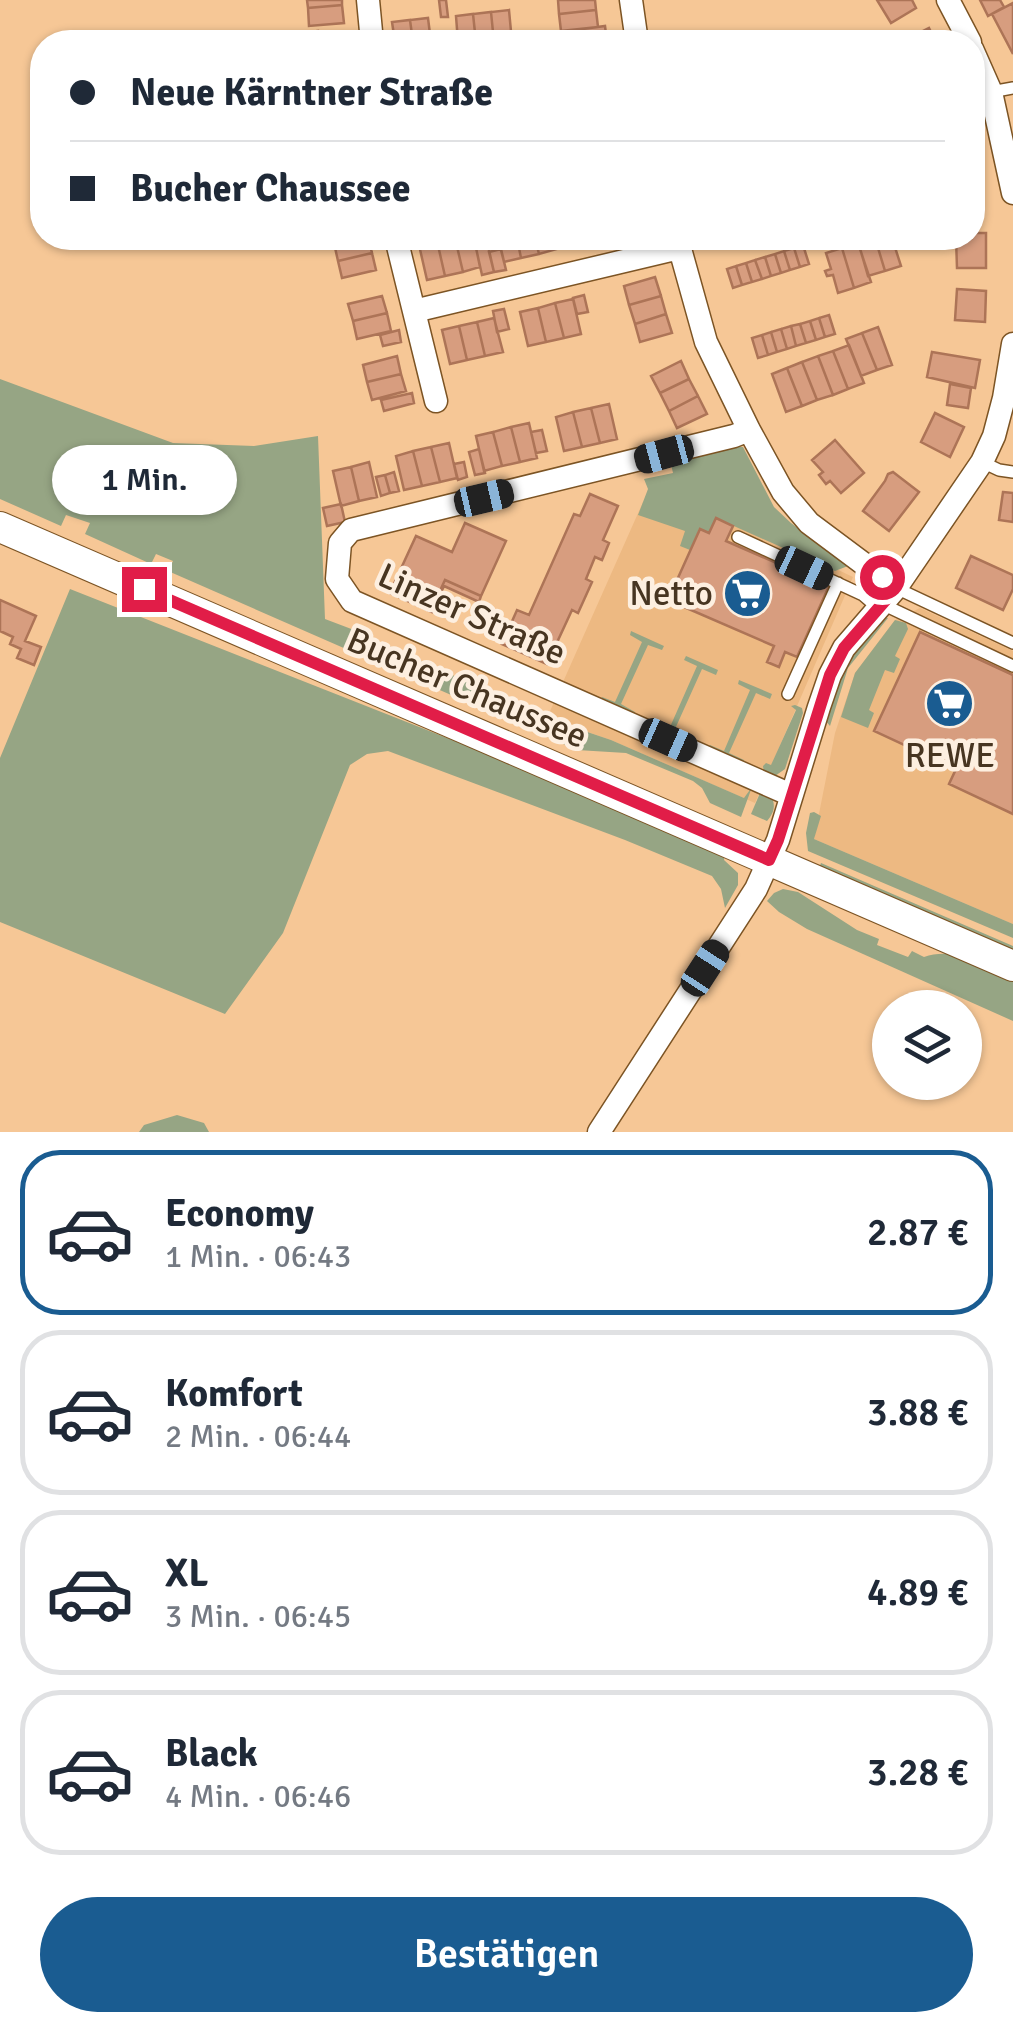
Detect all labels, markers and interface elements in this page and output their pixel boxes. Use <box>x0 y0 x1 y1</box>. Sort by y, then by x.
text: Neue Kärntner Straße <box>130 69 493 116</box>
text: Bucher Chaussee <box>130 165 411 212</box>
car <box>631 432 697 476</box>
callout: 1 Min. <box>52 444 236 514</box>
text: 1 Min. <box>101 460 188 499</box>
car <box>451 477 517 519</box>
car <box>770 542 838 594</box>
street label: Linzer Straße <box>371 553 573 675</box>
route start <box>860 555 905 600</box>
route end <box>122 567 167 612</box>
supermarket icon: Netto <box>722 567 774 619</box>
place label: Netto <box>629 572 713 615</box>
street label: Bucher Chaussee <box>340 618 594 758</box>
supermarket icon: REWE <box>924 677 976 729</box>
car <box>634 714 702 766</box>
place label: REWE <box>905 734 995 777</box>
car <box>676 935 734 1001</box>
map controls <box>872 990 982 1100</box>
button: layers <box>872 990 982 1100</box>
icon: car <box>45 1188 135 1278</box>
text: Economy <box>165 1190 314 1237</box>
text: 2.87 € <box>867 1209 968 1256</box>
text: 1 Min. · 06:43 <box>165 1237 351 1276</box>
icon: car <box>45 1368 135 1458</box>
text: Komfort <box>165 1370 303 1417</box>
text: 3.88 € <box>867 1389 968 1436</box>
text: 2 Min. · 06:44 <box>165 1417 351 1456</box>
icon: car <box>45 1548 135 1638</box>
text: XL <box>165 1550 208 1597</box>
text: 4.89 € <box>867 1569 968 1616</box>
text: 3 Min. · 06:45 <box>165 1597 351 1636</box>
icon: car <box>45 1728 135 1818</box>
text: Black <box>165 1730 258 1777</box>
text: 3.28 € <box>867 1749 968 1796</box>
text: 4 Min. · 06:46 <box>165 1777 351 1816</box>
button: Bestätigen <box>40 1897 973 2012</box>

